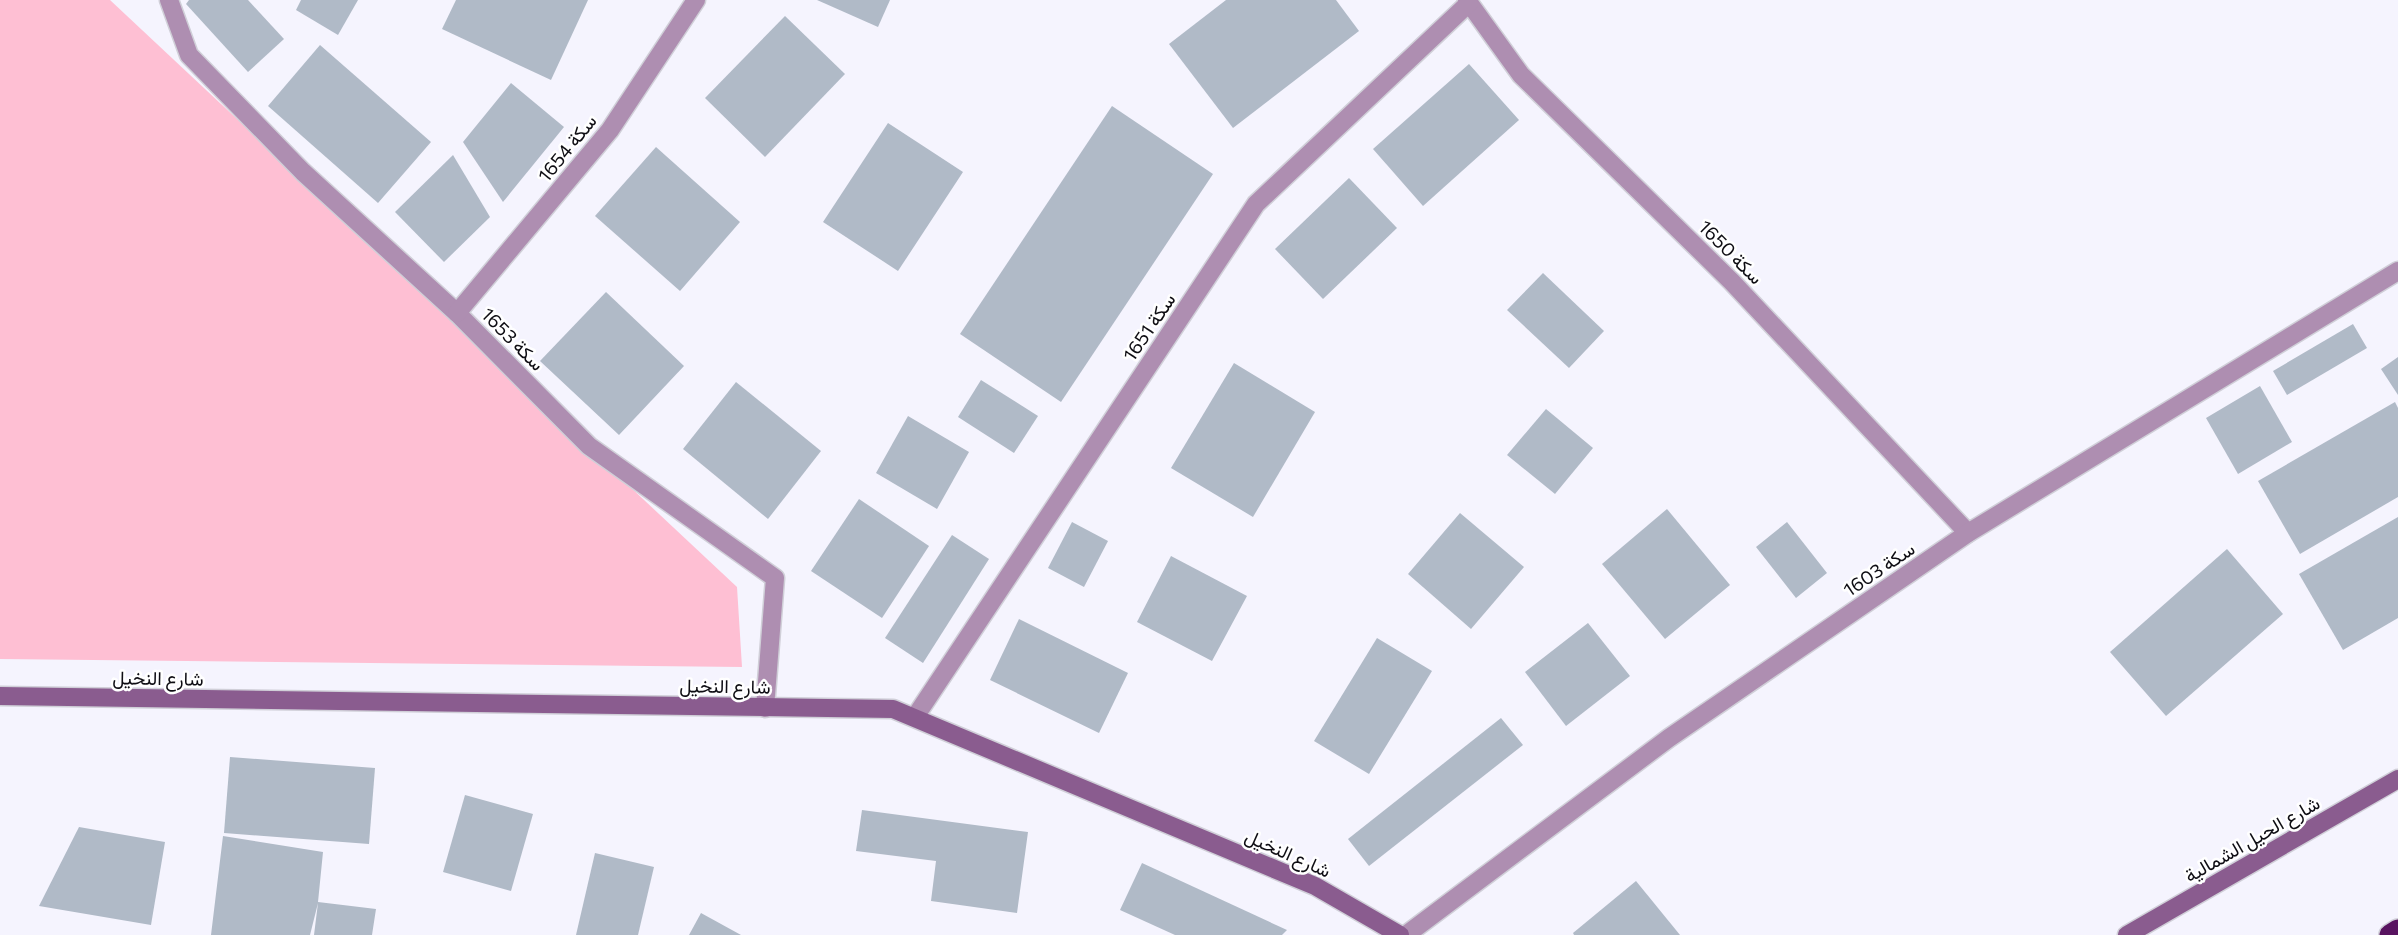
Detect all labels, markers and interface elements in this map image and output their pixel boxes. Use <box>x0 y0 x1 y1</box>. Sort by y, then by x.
street label: سكة 1654 <box>532 109 601 186</box>
street label: سكة 1650 <box>1695 215 1768 288</box>
street label: سكة 1651 <box>1118 288 1180 365</box>
street label: سكة 1653 <box>477 302 550 375</box>
street label: سكة 1603 <box>1839 536 1919 601</box>
street label: شارع النخيل <box>112 665 204 692</box>
street label: شارع النخيل <box>679 673 771 700</box>
street label: شارع الحيل الشمالية <box>2180 790 2325 888</box>
street label: شارع النخيل <box>1241 823 1335 883</box>

